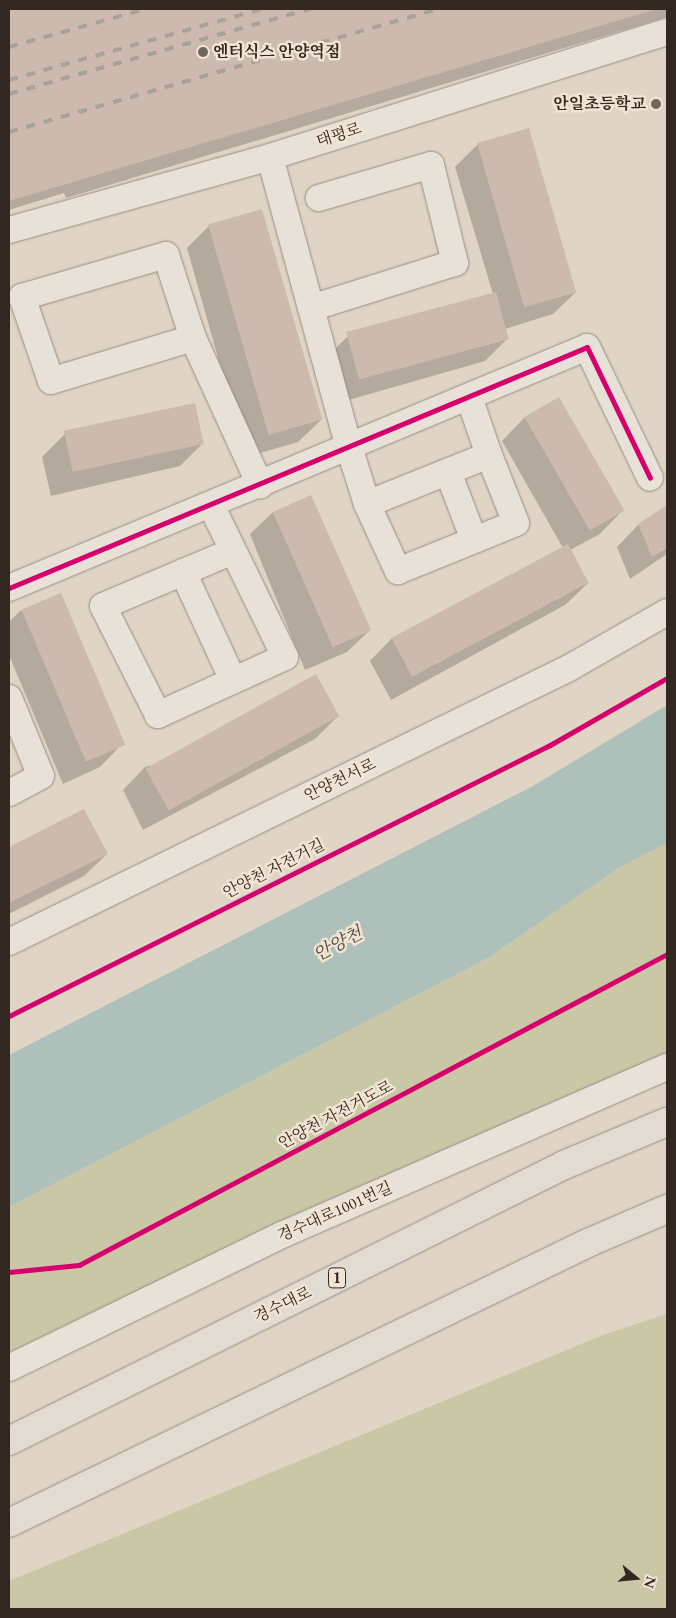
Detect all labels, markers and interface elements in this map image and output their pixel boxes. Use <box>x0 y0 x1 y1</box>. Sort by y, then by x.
place label: 엔터식스 안양역점 <box>213 42 340 62</box>
marker: 엔터식스 안양역점 <box>197 46 209 58</box>
place label: 안일초등학교 <box>553 94 646 114</box>
marker: 안일초등학교 <box>650 98 662 110</box>
street label: 태평로 <box>314 119 364 151</box>
street label: 안양천서로 <box>301 754 379 806</box>
street label: 안양천 자전거길 <box>220 835 328 903</box>
water label: 안양천 <box>310 922 366 966</box>
street label: 안양천 자전거도로 <box>275 1077 397 1153</box>
street label: 경수대로1001번길 <box>275 1178 395 1246</box>
road number: 1 <box>327 1266 347 1290</box>
street label: 경수대로 <box>251 1283 315 1327</box>
north arrow <box>611 1553 661 1603</box>
text: N <box>640 1574 661 1590</box>

